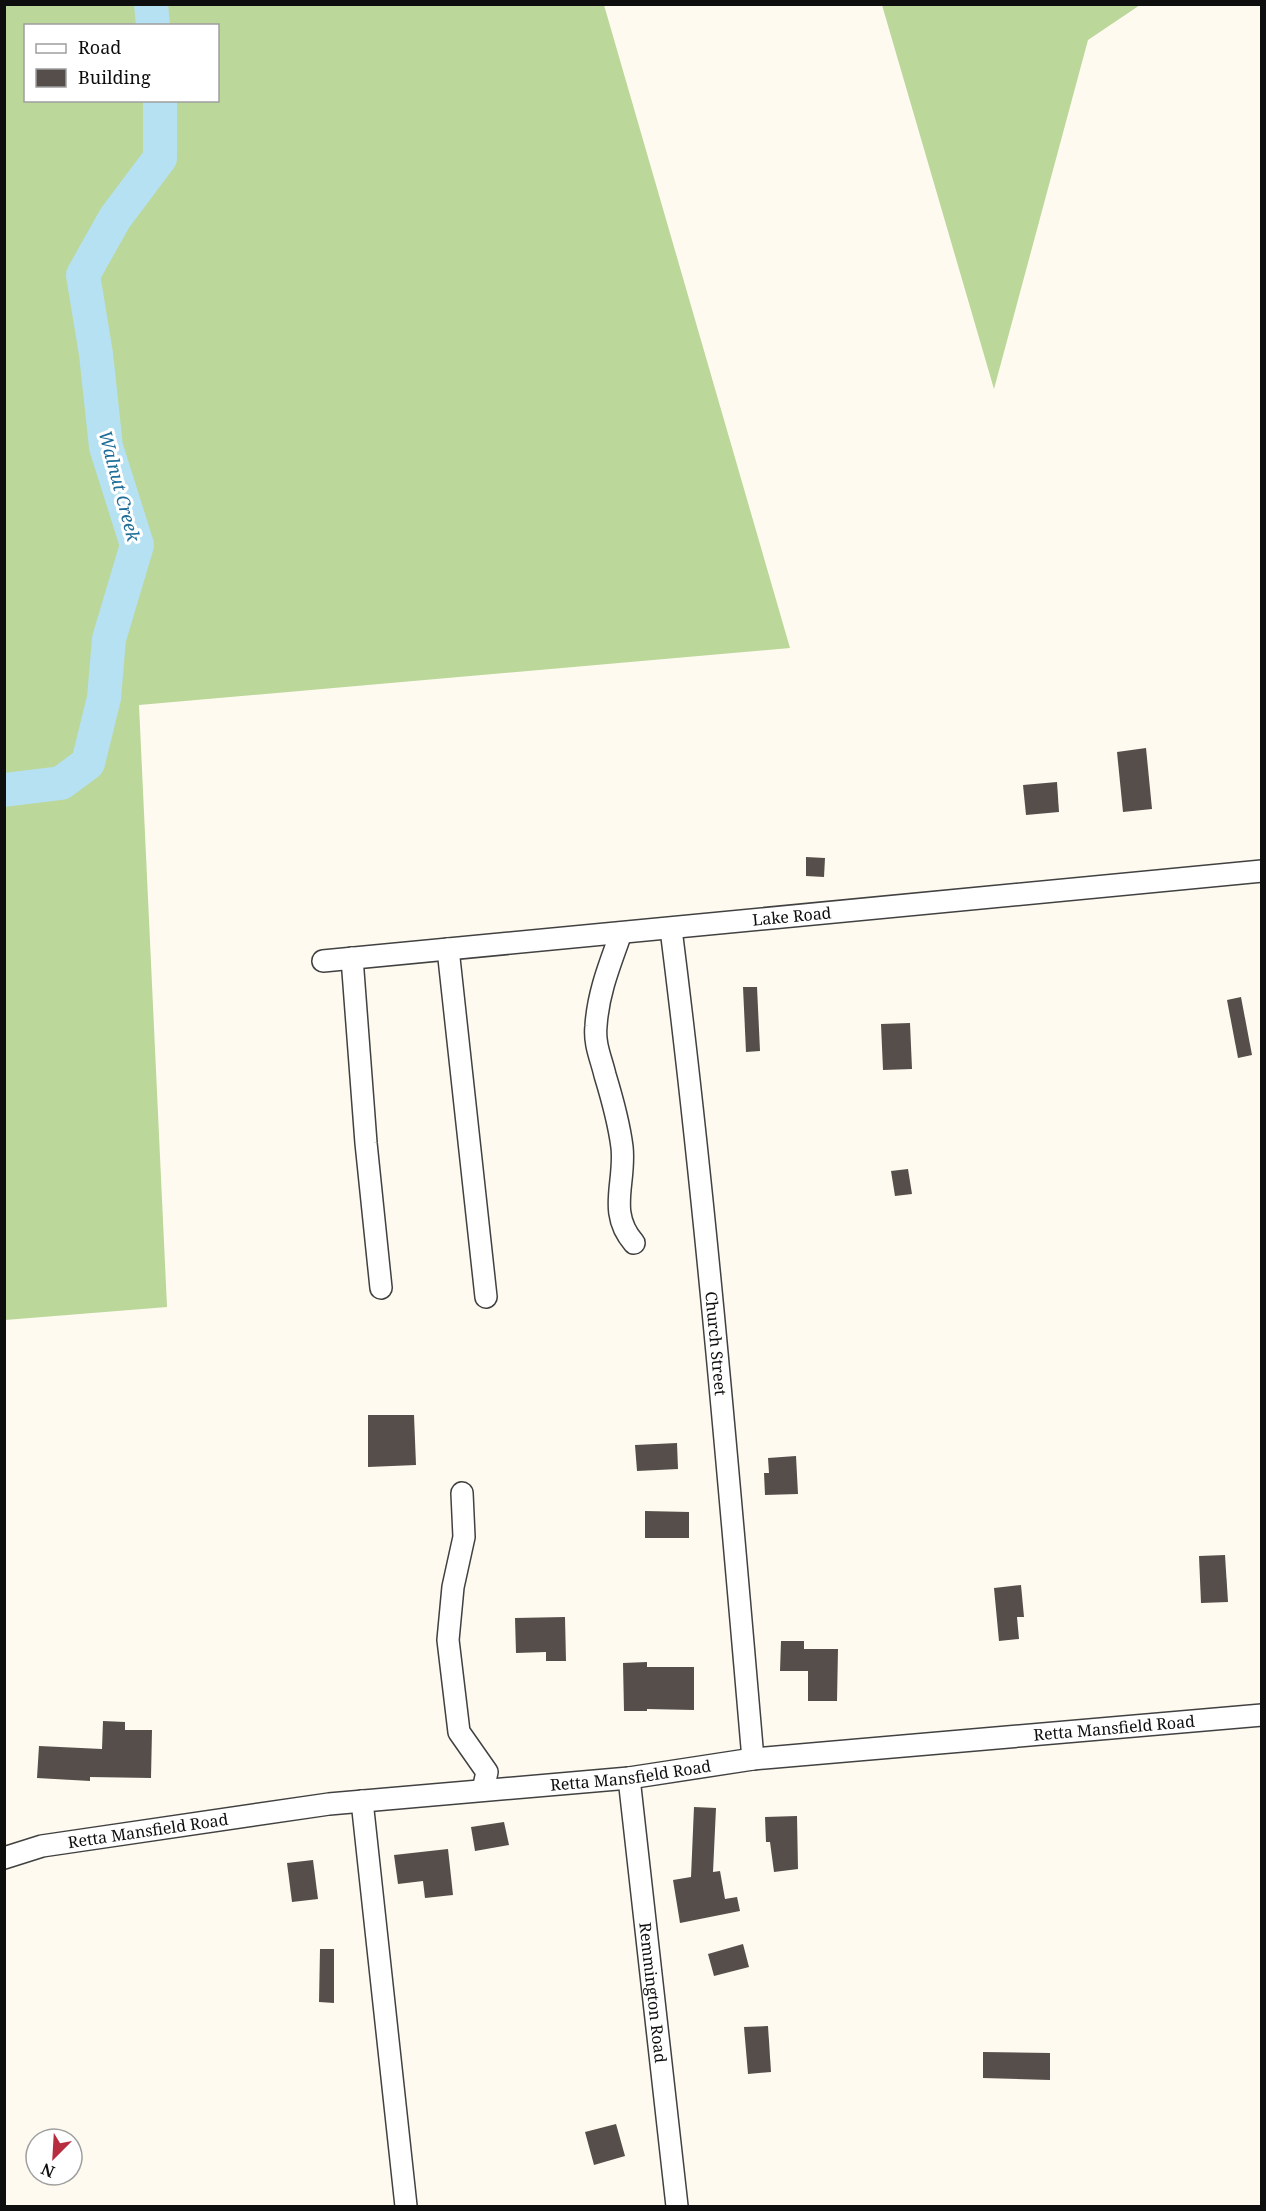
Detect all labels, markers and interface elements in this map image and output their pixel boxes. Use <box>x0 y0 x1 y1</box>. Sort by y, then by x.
legend <box>24 24 219 102</box>
text: Road <box>78 35 121 59</box>
text: Building <box>78 65 151 89</box>
water label: Walnut Creek <box>94 428 147 545</box>
street label: Lake Road <box>751 901 833 931</box>
street label: Church Street <box>700 1290 732 1397</box>
street label: Retta Mansfield Road <box>1033 1710 1196 1746</box>
street label: Retta Mansfield Road <box>549 1755 713 1796</box>
street label: Retta Mansfield Road <box>66 1808 230 1853</box>
street label: Remmington Road <box>634 1921 672 2064</box>
north arrow <box>24 2127 84 2187</box>
text: N <box>37 2158 58 2183</box>

